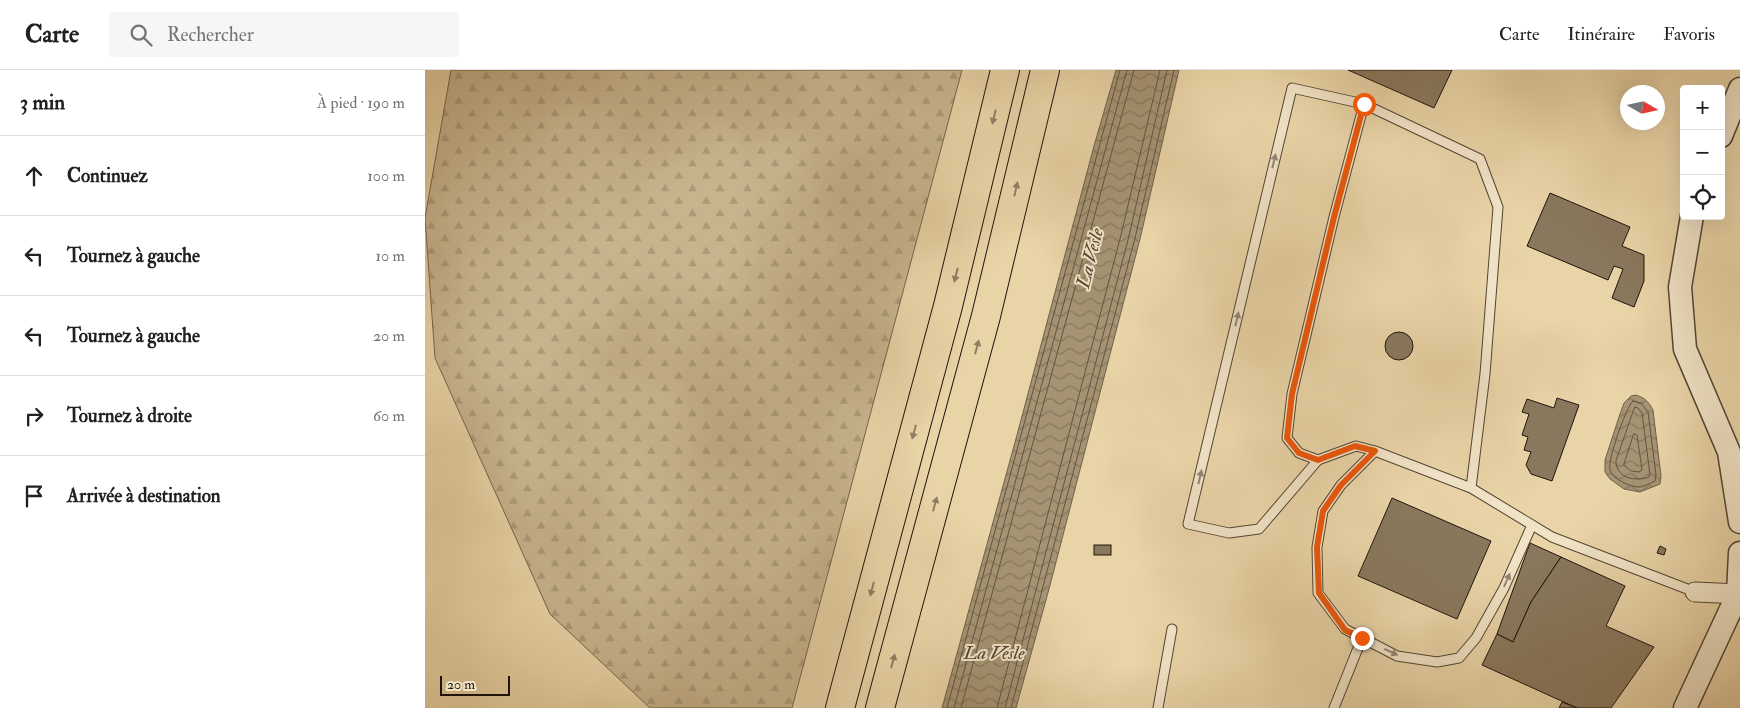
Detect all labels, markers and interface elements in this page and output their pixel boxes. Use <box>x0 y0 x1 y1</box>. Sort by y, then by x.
search box <box>109 12 459 57</box>
text: Carte <box>25 19 79 50</box>
icon: search <box>127 21 155 49</box>
text: Rechercher <box>167 23 254 47</box>
text: Carte <box>1499 23 1540 46</box>
text: Itinéraire <box>1568 23 1635 46</box>
text: Favoris <box>1663 23 1715 46</box>
north arrow <box>1620 85 1665 130</box>
map controls <box>1680 85 1725 220</box>
button: + <box>1680 85 1725 130</box>
text: 3 min <box>20 89 65 116</box>
text: À pied · 190 m <box>317 93 405 113</box>
route start <box>1353 93 1376 116</box>
one-way arrow <box>990 110 998 125</box>
button: − <box>1680 130 1725 175</box>
one-way arrow <box>1270 153 1278 168</box>
icon: ahead <box>20 162 48 190</box>
text: Continuez <box>67 164 148 188</box>
text: 100 m <box>367 166 405 186</box>
button: locate <box>1680 175 1725 220</box>
one-way arrow <box>1012 182 1020 197</box>
water label: La Vesle <box>1071 225 1109 292</box>
icon: left <box>20 242 48 270</box>
text: Tournez à gauche <box>67 244 200 268</box>
text: 10 m <box>375 246 405 266</box>
one-way arrow <box>952 268 960 283</box>
one-way arrow <box>1233 311 1241 326</box>
icon: left <box>20 322 48 350</box>
text: Tournez à gauche <box>67 324 200 348</box>
text: 20 m <box>373 326 405 346</box>
one-way arrow <box>974 340 982 355</box>
icon: right <box>20 402 48 430</box>
text: Tournez à droite <box>67 404 192 428</box>
text: 60 m <box>373 406 405 426</box>
one-way arrow <box>910 425 918 440</box>
one-way arrow <box>1196 469 1204 484</box>
icon: arrive <box>20 482 48 510</box>
text: Arrivée à destination <box>67 484 221 508</box>
one-way arrow <box>931 496 939 512</box>
one-way arrow <box>1504 573 1512 587</box>
one-way arrow <box>868 582 876 597</box>
route end <box>1351 627 1374 650</box>
water label: La Vesle <box>962 641 1025 665</box>
one-way arrow <box>1383 648 1398 656</box>
one-way arrow <box>889 653 897 668</box>
scale bar <box>440 673 510 696</box>
text: 20 m <box>447 676 475 693</box>

